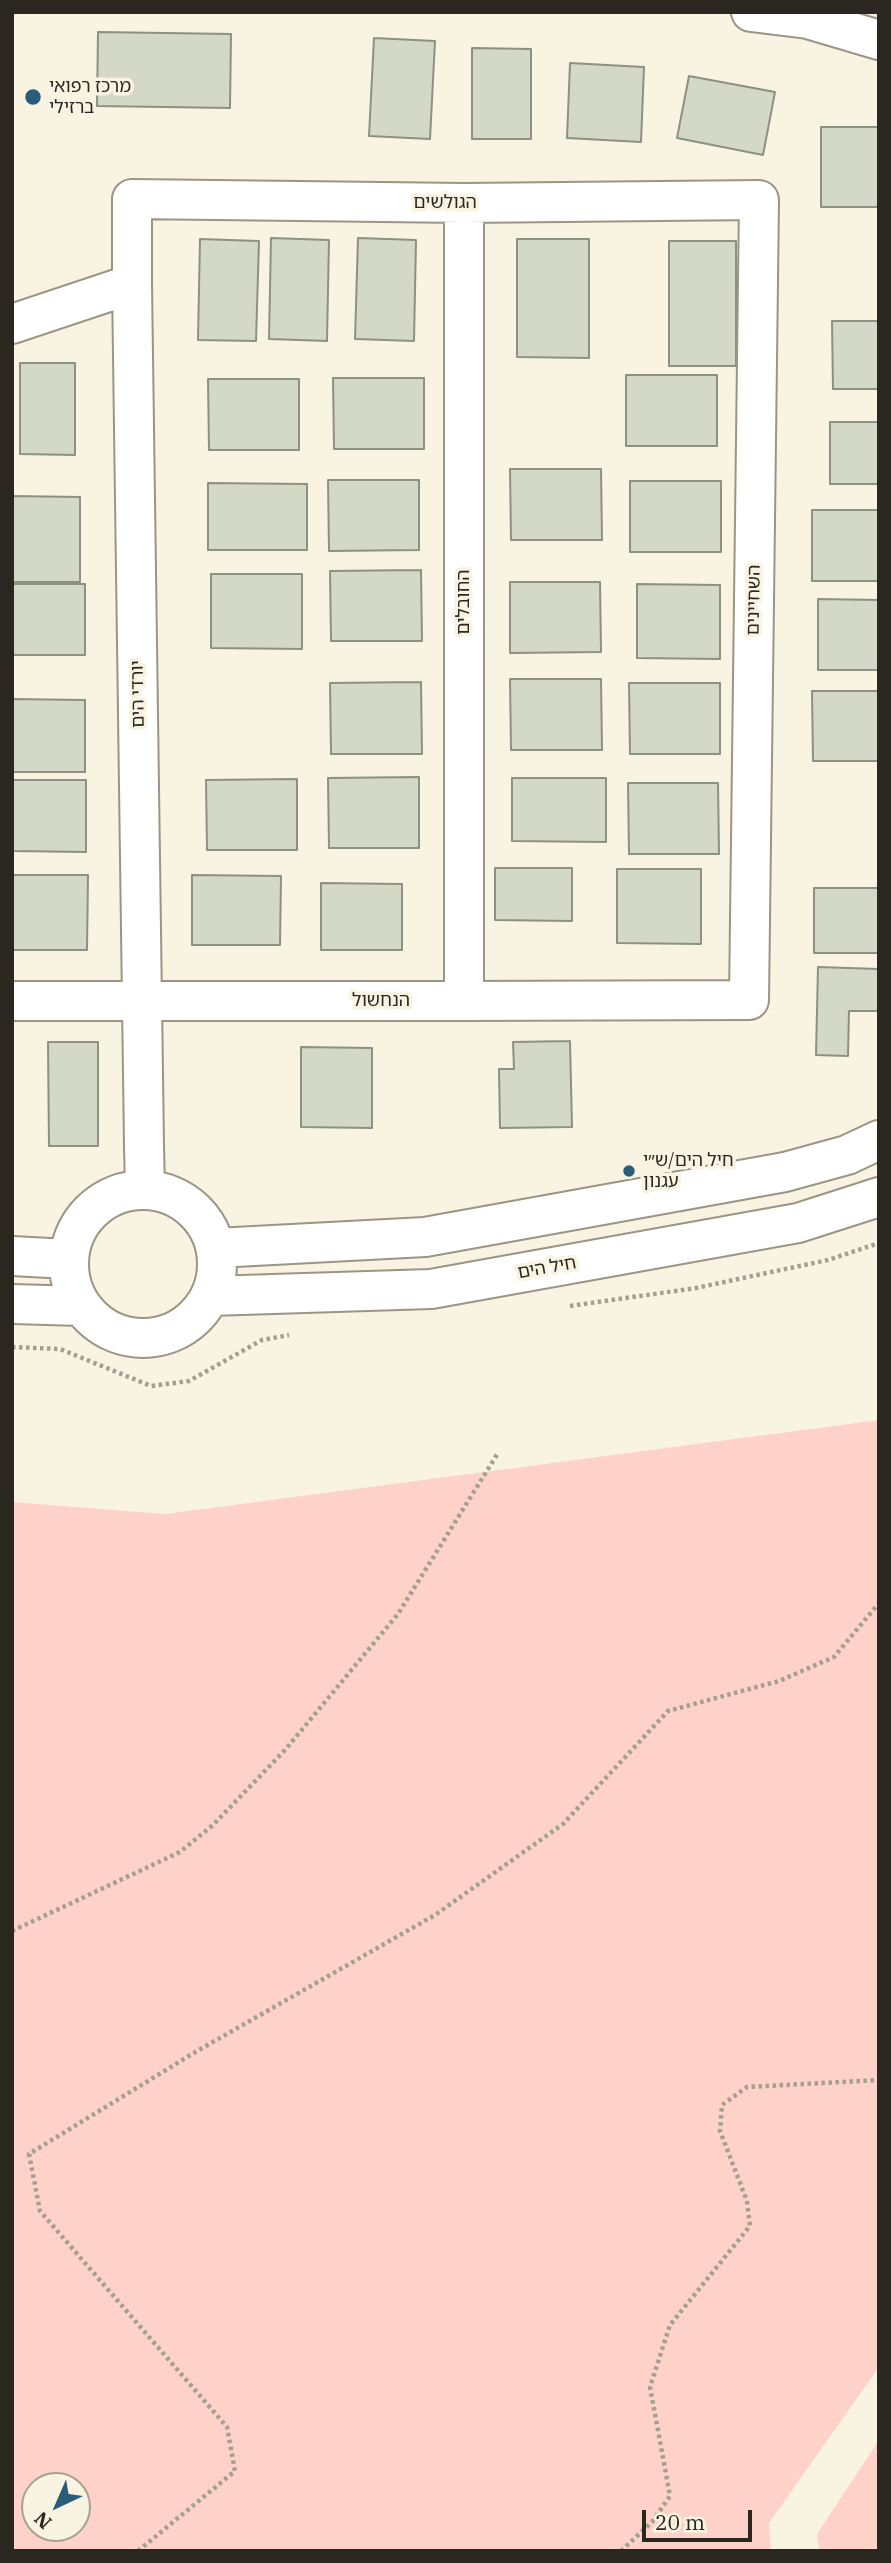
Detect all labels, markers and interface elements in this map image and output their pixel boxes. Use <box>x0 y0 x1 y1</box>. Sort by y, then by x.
place label: מרכז רפואי ברזילי <box>49 76 131 119</box>
marker: מרכז רפואי ברזילי <box>23 87 43 107</box>
street label: הגולשים <box>413 192 477 214</box>
street label: השחיינים <box>743 565 765 635</box>
street label: החובלים <box>453 569 475 635</box>
street label: יורדי הים <box>127 660 149 728</box>
street label: הנחשול <box>352 990 410 1012</box>
place label: חיל הים/ש״י עגנון <box>643 1150 734 1192</box>
marker: חיל הים/ש״י עגנון <box>621 1163 637 1179</box>
street label: חיל הים <box>516 1252 578 1284</box>
north arrow <box>21 2472 91 2542</box>
scale bar <box>646 2496 756 2540</box>
text: N <box>29 2507 57 2535</box>
text: 20 m <box>655 2508 705 2536</box>

